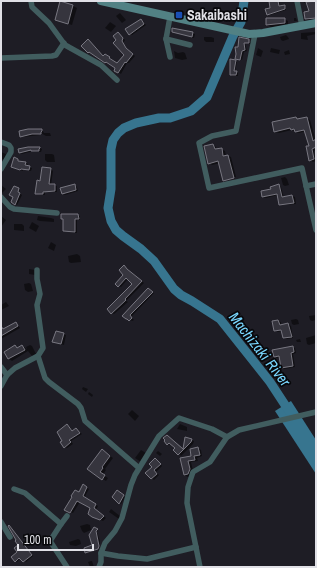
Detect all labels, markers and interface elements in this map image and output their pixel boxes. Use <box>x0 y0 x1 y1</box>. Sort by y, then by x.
place label: Sakaibashi <box>187 6 247 24</box>
marker: Sakaibashi <box>174 10 184 20</box>
water label: Machizaki River <box>224 308 296 391</box>
scale bar <box>18 526 93 552</box>
text: 100 m <box>24 532 51 548</box>

